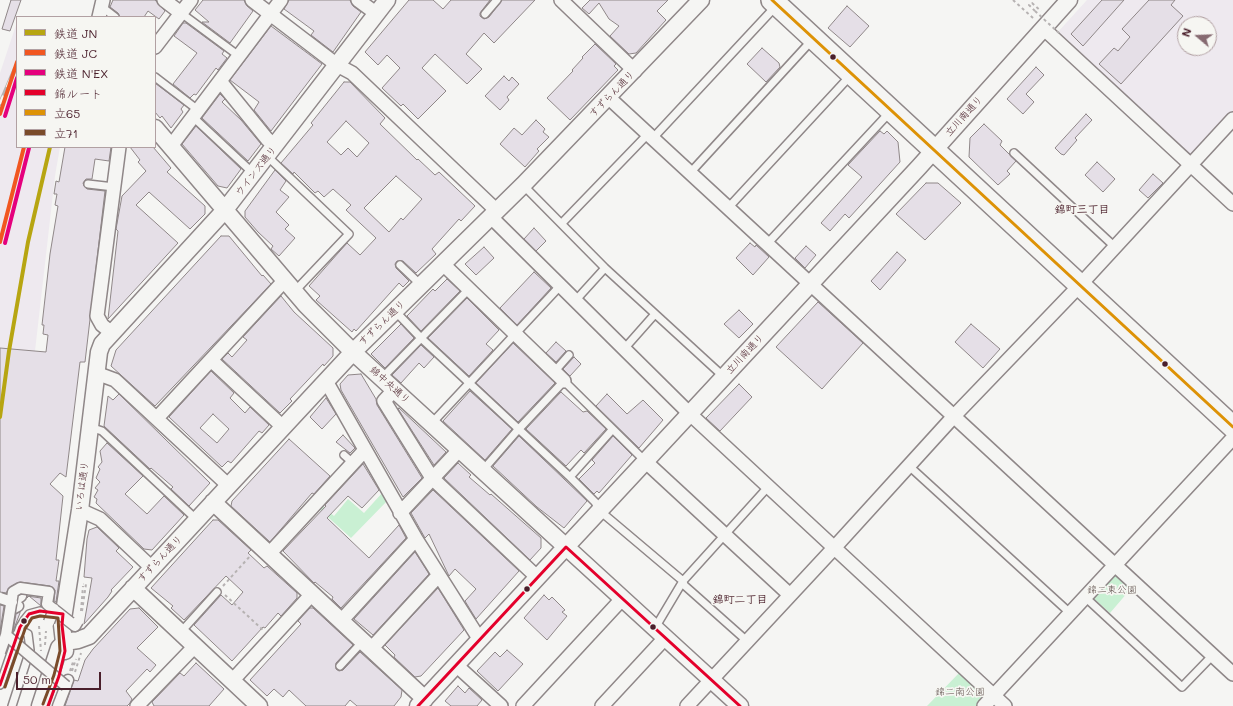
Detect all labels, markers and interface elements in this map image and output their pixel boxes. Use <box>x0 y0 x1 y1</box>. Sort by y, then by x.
legend <box>16 16 156 148</box>
north arrow <box>1177 16 1217 56</box>
text: 鉄道 JN <box>54 25 97 41</box>
text: N <box>1178 26 1195 39</box>
text: 鉄道 JC <box>54 45 97 61</box>
unlabelled marker <box>828 52 838 62</box>
text: 鉄道 N'EX <box>54 65 108 81</box>
street label: すずらん通り <box>587 68 637 120</box>
text: 錦ルート <box>54 85 102 101</box>
street label: 立川南通り <box>943 93 985 139</box>
text: 立65 <box>54 105 80 121</box>
text: 立71 <box>54 125 78 141</box>
street label: ウインズ通り <box>233 144 279 198</box>
district label: 錦町三丁目 <box>1055 203 1109 217</box>
street label: すずらん通り <box>356 298 408 348</box>
street label: 立川南通り <box>724 332 766 376</box>
unlabelled marker <box>1160 359 1170 369</box>
street label: 錦中央通り <box>367 364 413 406</box>
street label: いろは通り <box>73 460 91 512</box>
street label: すずらん通り <box>135 533 185 585</box>
unlabelled marker <box>522 584 532 594</box>
park label: 錦二東公園 <box>1087 584 1137 596</box>
district label: 錦町二丁目 <box>713 593 767 607</box>
unlabelled marker <box>19 616 29 626</box>
unlabelled marker <box>648 622 658 632</box>
scale bar <box>18 664 103 690</box>
text: 50 m <box>23 671 51 687</box>
park label: 錦二南公園 <box>935 686 985 698</box>

